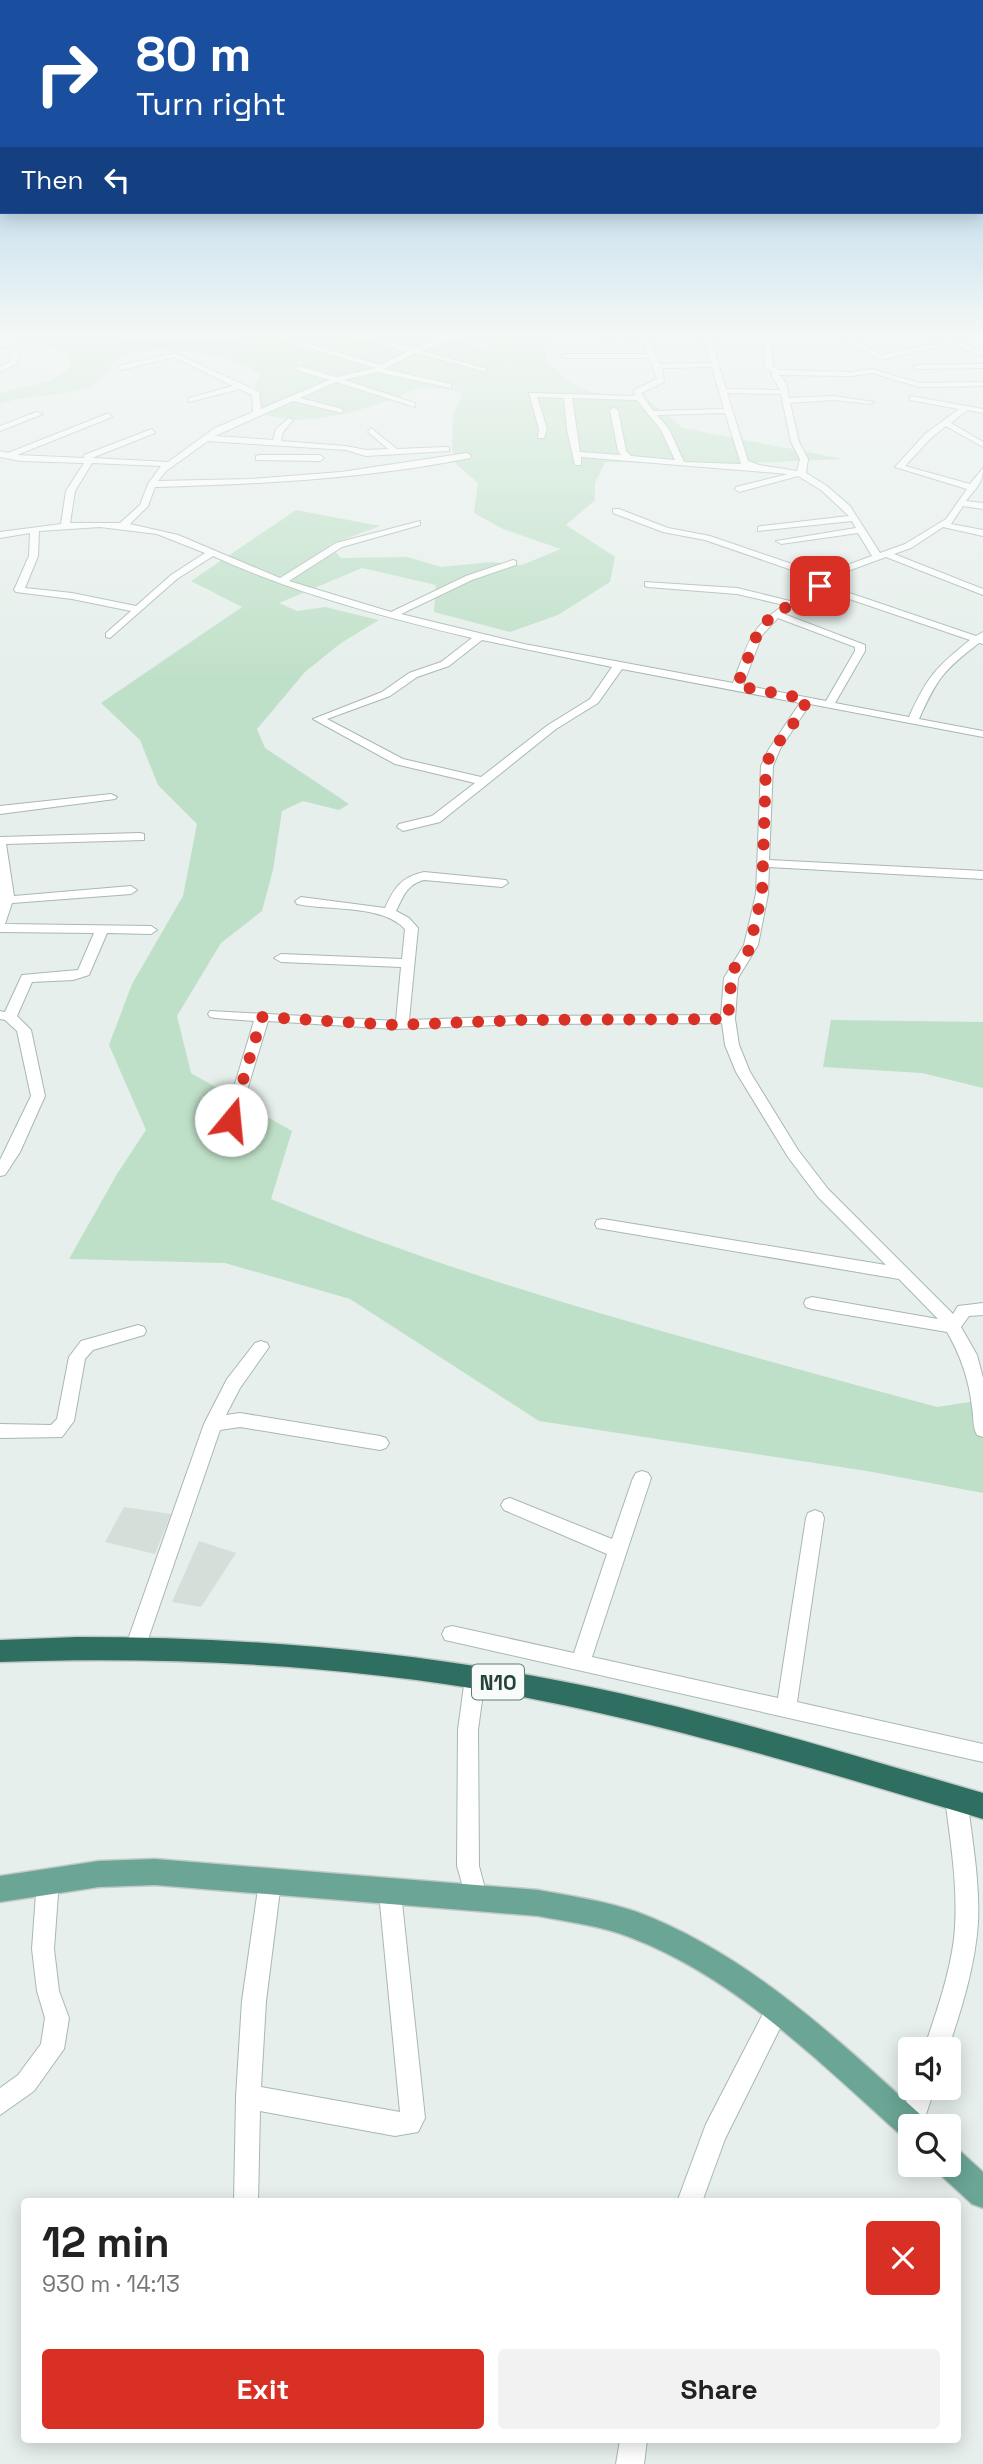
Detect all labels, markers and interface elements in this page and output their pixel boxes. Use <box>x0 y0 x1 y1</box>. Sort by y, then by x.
text: 80 m <box>136 23 251 85</box>
icon: right <box>21 28 112 119</box>
text: Turn right <box>136 84 286 124</box>
icon: left <box>98 161 136 199</box>
text: Then <box>21 163 84 197</box>
pin <box>790 556 850 616</box>
icon: arrive <box>801 567 839 605</box>
position arrow <box>194 1083 268 1157</box>
road number: N10 <box>472 1664 524 1700</box>
map controls <box>898 2037 961 2177</box>
button: sound <box>898 2037 961 2100</box>
button: search <box>898 2114 961 2177</box>
text: 12 min <box>42 2216 170 2269</box>
button: close <box>866 2221 940 2295</box>
text: 930 m · 14:13 <box>42 2269 180 2299</box>
button: Exit <box>42 2349 484 2429</box>
button: Share <box>498 2349 940 2429</box>

